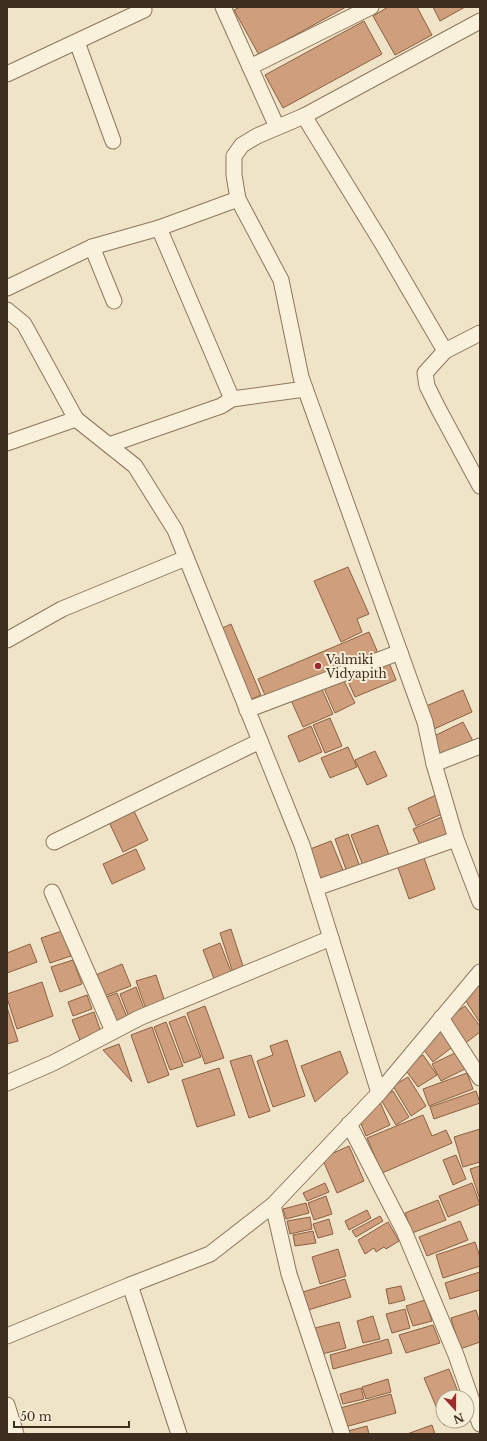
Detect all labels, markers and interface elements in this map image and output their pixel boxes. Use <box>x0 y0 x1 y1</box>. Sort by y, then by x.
place label: Valmiki Vidyapith <box>325 652 387 681</box>
marker: Valmiki Vidyapith <box>313 661 323 671</box>
north arrow <box>435 1389 475 1429</box>
scale bar <box>14 1403 129 1429</box>
text: 50 m <box>20 1409 52 1424</box>
text: N <box>451 1410 466 1427</box>

